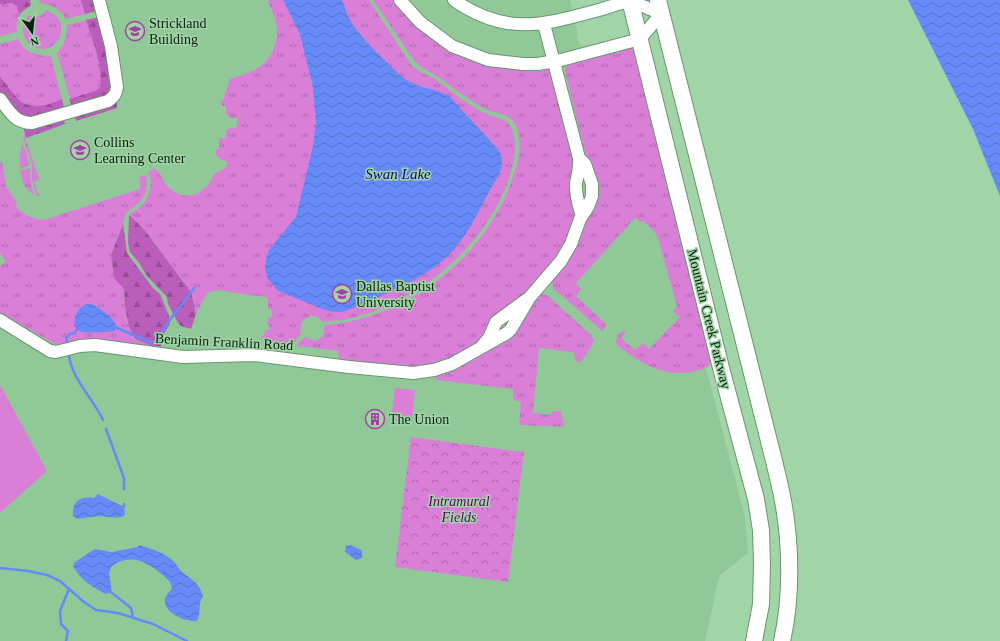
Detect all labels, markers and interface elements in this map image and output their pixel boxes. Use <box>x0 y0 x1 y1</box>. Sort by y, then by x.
north arrow <box>12 12 52 52</box>
place label: Strickland Building <box>149 16 207 47</box>
school or university icon: Strickland Building <box>124 20 146 42</box>
text: N <box>29 35 40 48</box>
place label: Collins Learning Center <box>94 135 186 166</box>
school or university icon: Collins Learning Center <box>69 139 91 161</box>
water label: Swan Lake <box>365 166 431 182</box>
street label: Mountain Creek Parkway <box>684 247 734 391</box>
place label: Dallas Baptist University <box>356 279 435 310</box>
school or university icon: Dallas Baptist University <box>331 283 353 305</box>
street label: Benjamin Franklin Road <box>154 331 294 353</box>
building icon: The Union <box>364 408 386 430</box>
place label: The Union <box>389 412 449 427</box>
park label: Intramural Fields <box>427 494 490 525</box>

